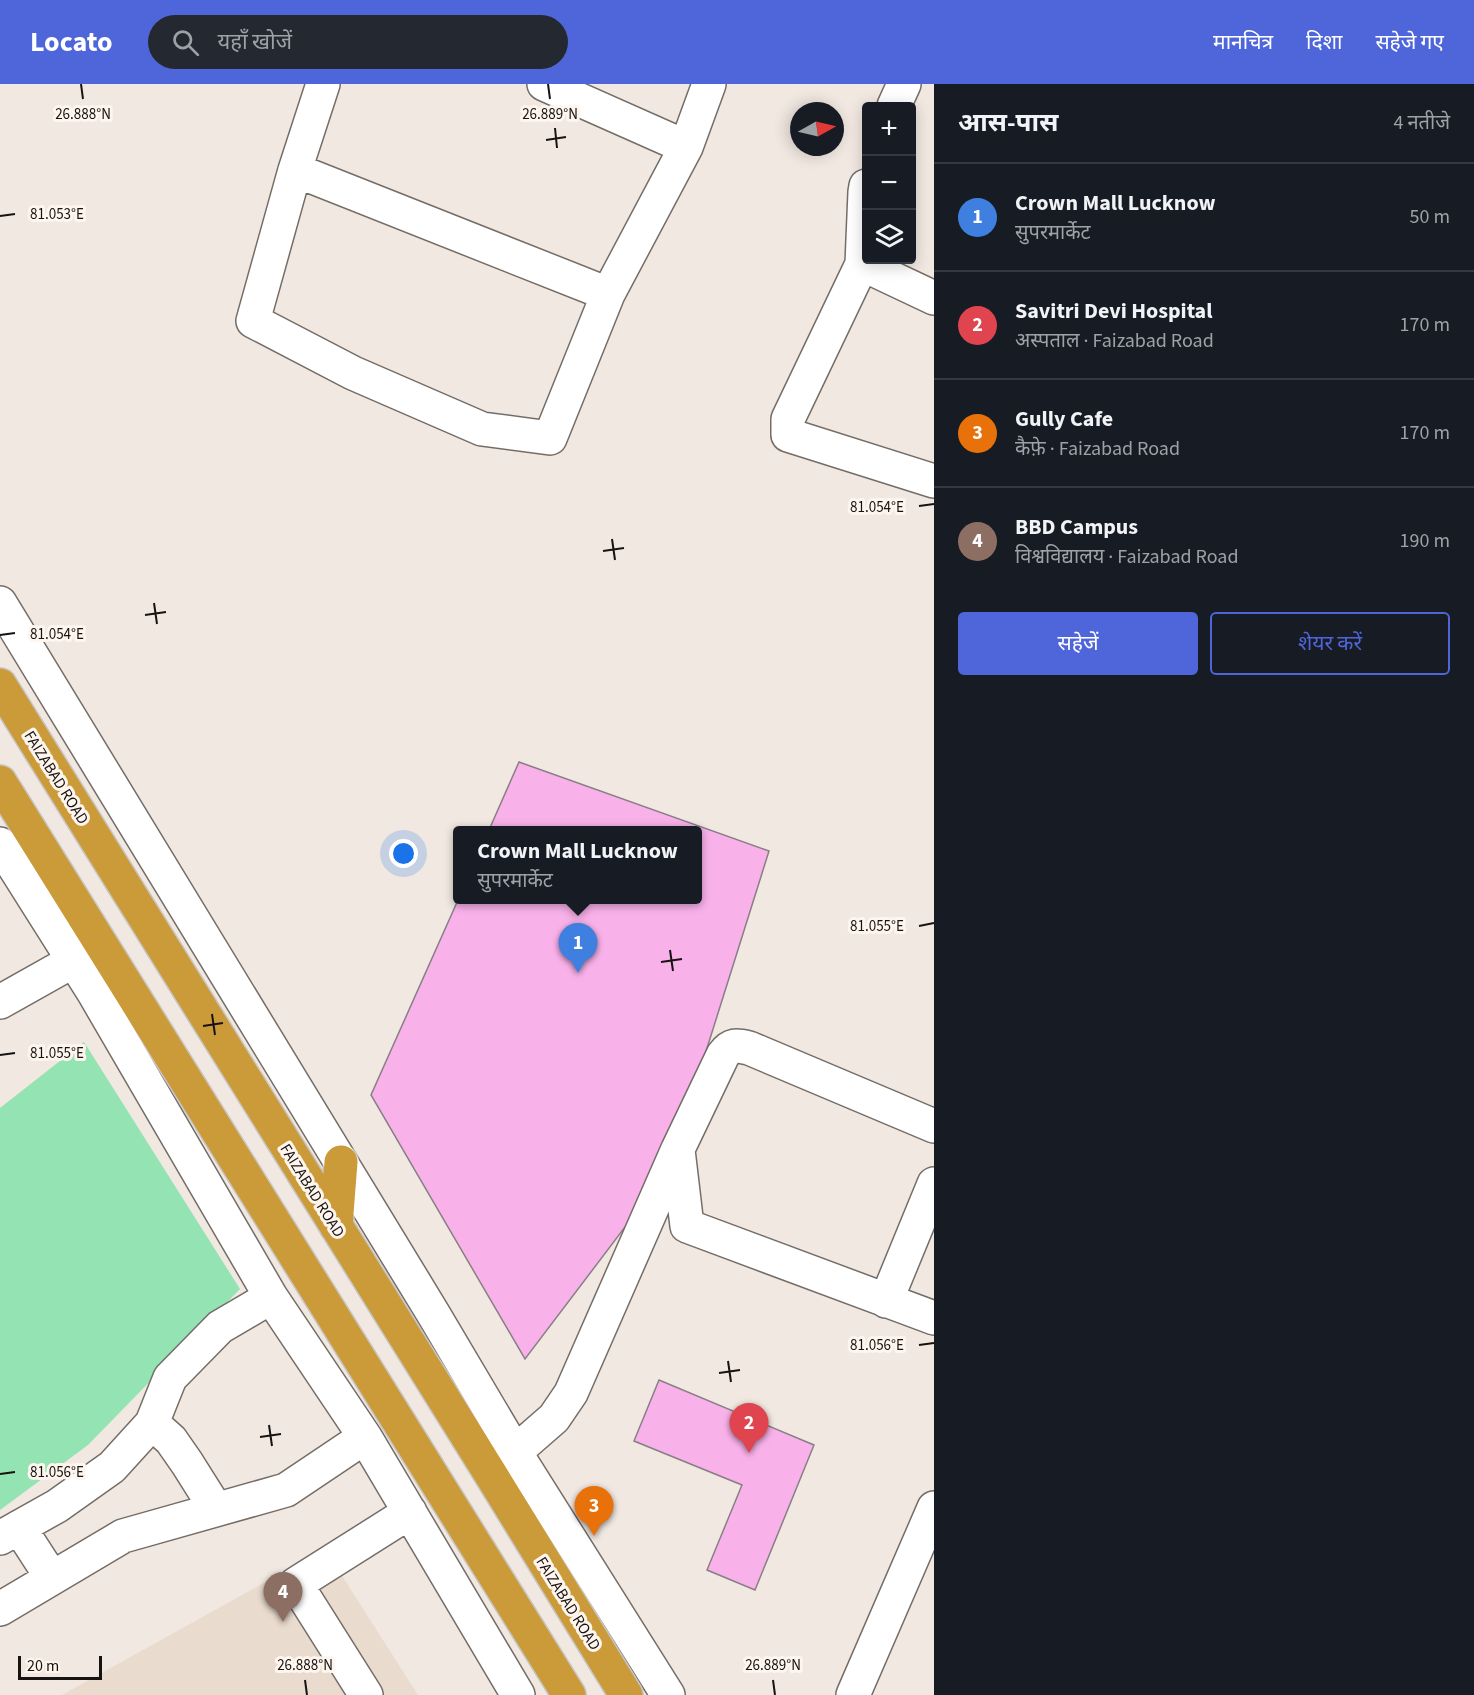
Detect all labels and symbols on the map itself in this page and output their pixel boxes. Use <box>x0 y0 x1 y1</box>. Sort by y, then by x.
north arrow <box>790 102 844 156</box>
text: 26.888°N <box>55 104 111 125</box>
text: 26.889°N <box>522 104 578 125</box>
text: 81.053°E <box>30 204 84 225</box>
text: 81.054°E <box>850 497 904 518</box>
text: 81.054°E <box>30 624 84 645</box>
street label: FAIZABAD ROAD <box>19 726 94 829</box>
your location <box>389 839 418 868</box>
text: 81.055°E <box>850 916 904 937</box>
pin: 1 <box>558 924 598 973</box>
text: 81.055°E <box>30 1043 84 1064</box>
street label: FAIZABAD ROAD <box>275 1139 350 1242</box>
text: 81.056°E <box>850 1335 904 1356</box>
pin: 2 <box>730 1404 768 1453</box>
text: 81.056°E <box>30 1462 84 1483</box>
pin: 3 <box>574 1486 614 1536</box>
street label: FAIZABAD ROAD <box>531 1552 606 1655</box>
pin: 4 <box>264 1572 302 1622</box>
scale bar <box>18 1653 102 1680</box>
text: 26.888°N <box>277 1655 333 1676</box>
text: 26.889°N <box>745 1655 801 1676</box>

